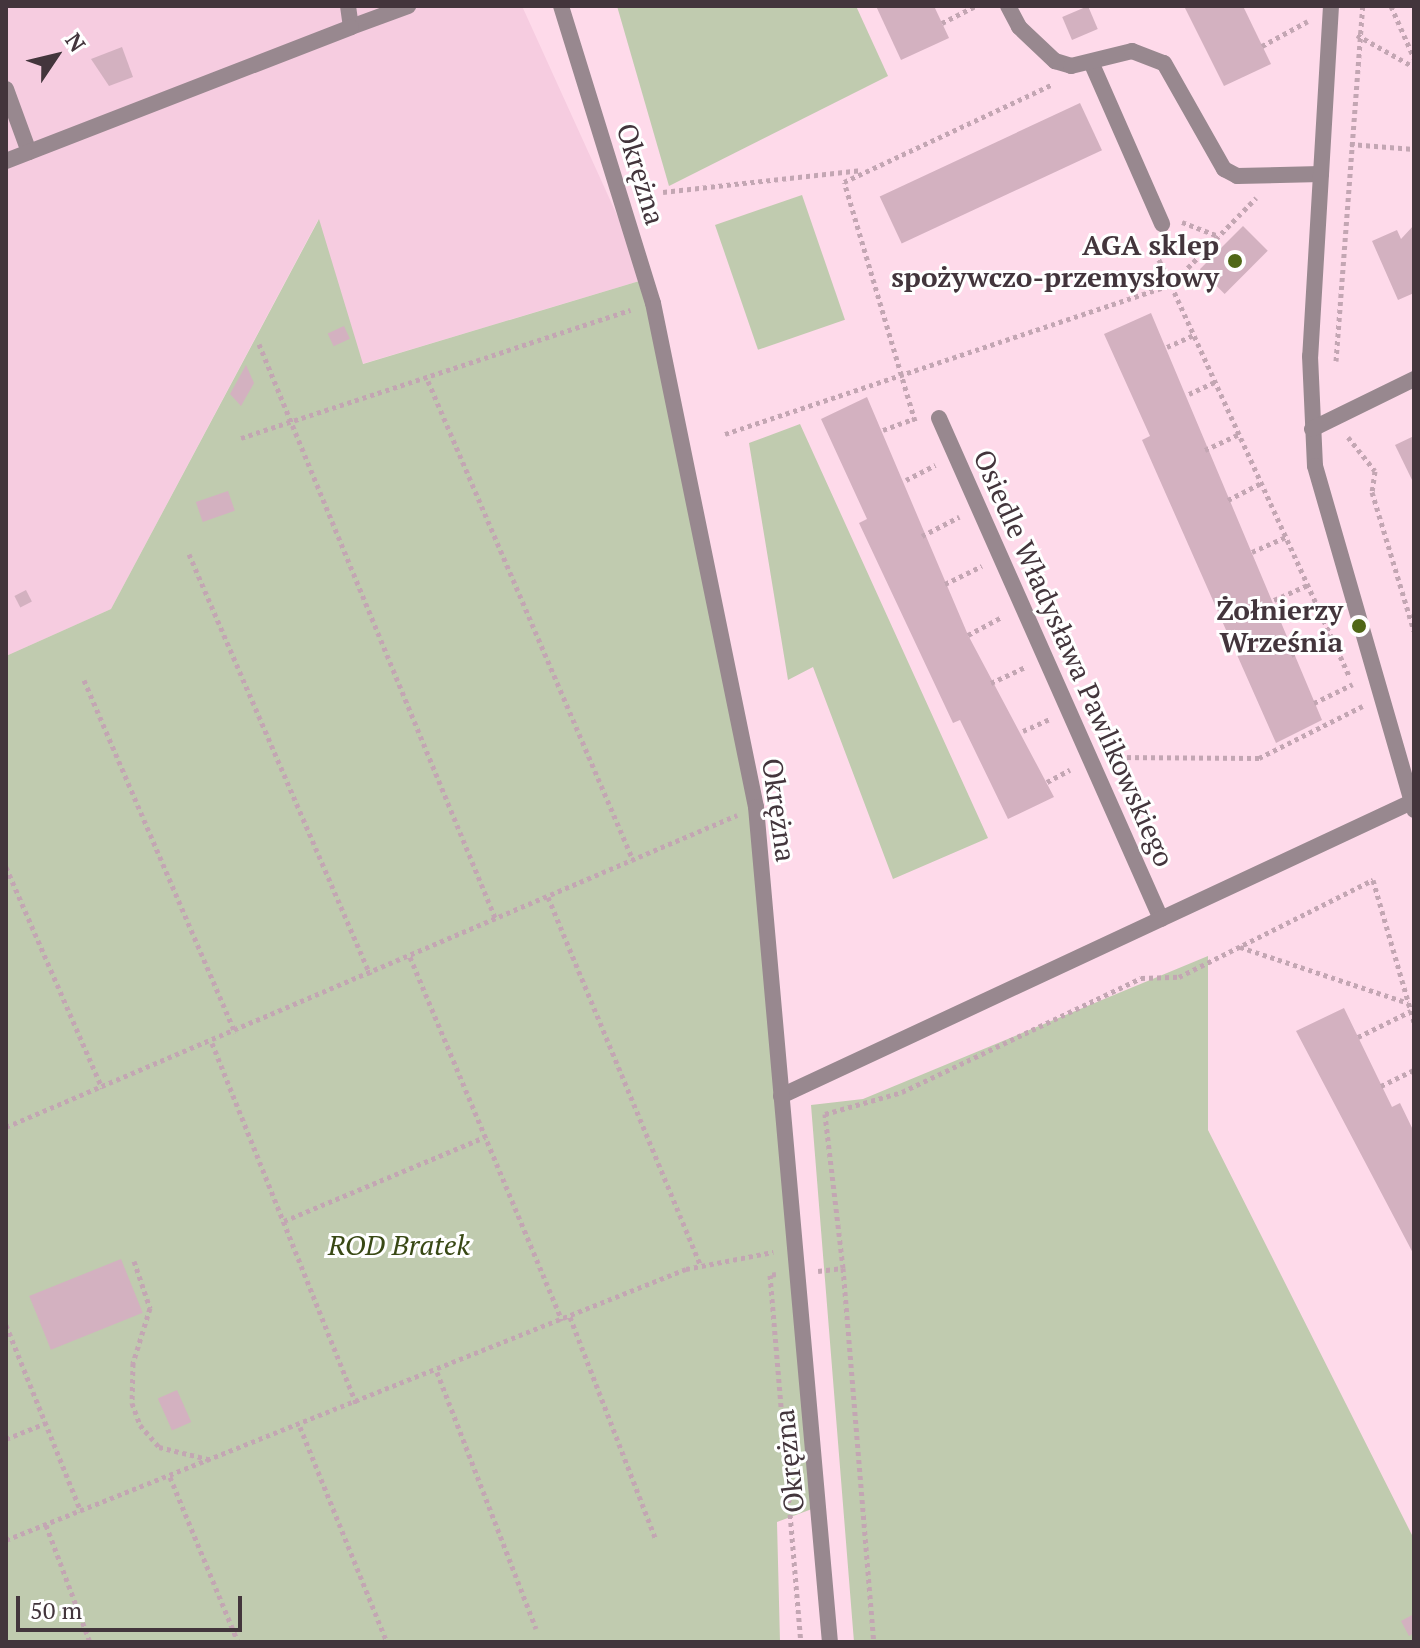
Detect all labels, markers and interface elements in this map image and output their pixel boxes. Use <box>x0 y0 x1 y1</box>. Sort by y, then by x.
north arrow <box>16 16 96 96</box>
text: N <box>59 27 93 57</box>
street label: Okrężna <box>610 119 672 229</box>
place label: AGA sklep spożywczo-przemysłowy <box>891 228 1219 294</box>
marker: AGA sklep spożywczo-przemysłowy <box>1226 252 1244 270</box>
street label: Osiedle Władysława Pawlikowskiego <box>967 444 1181 872</box>
place label: Żołnierzy Września <box>1216 593 1343 659</box>
marker: Żołnierzy Września <box>1350 617 1368 635</box>
street label: Okrężna <box>755 756 803 864</box>
park label: ROD Bratek <box>328 1228 470 1262</box>
street label: Okrężna <box>767 1407 811 1515</box>
scale bar <box>20 1580 246 1630</box>
text: 50 m <box>30 1594 82 1626</box>

